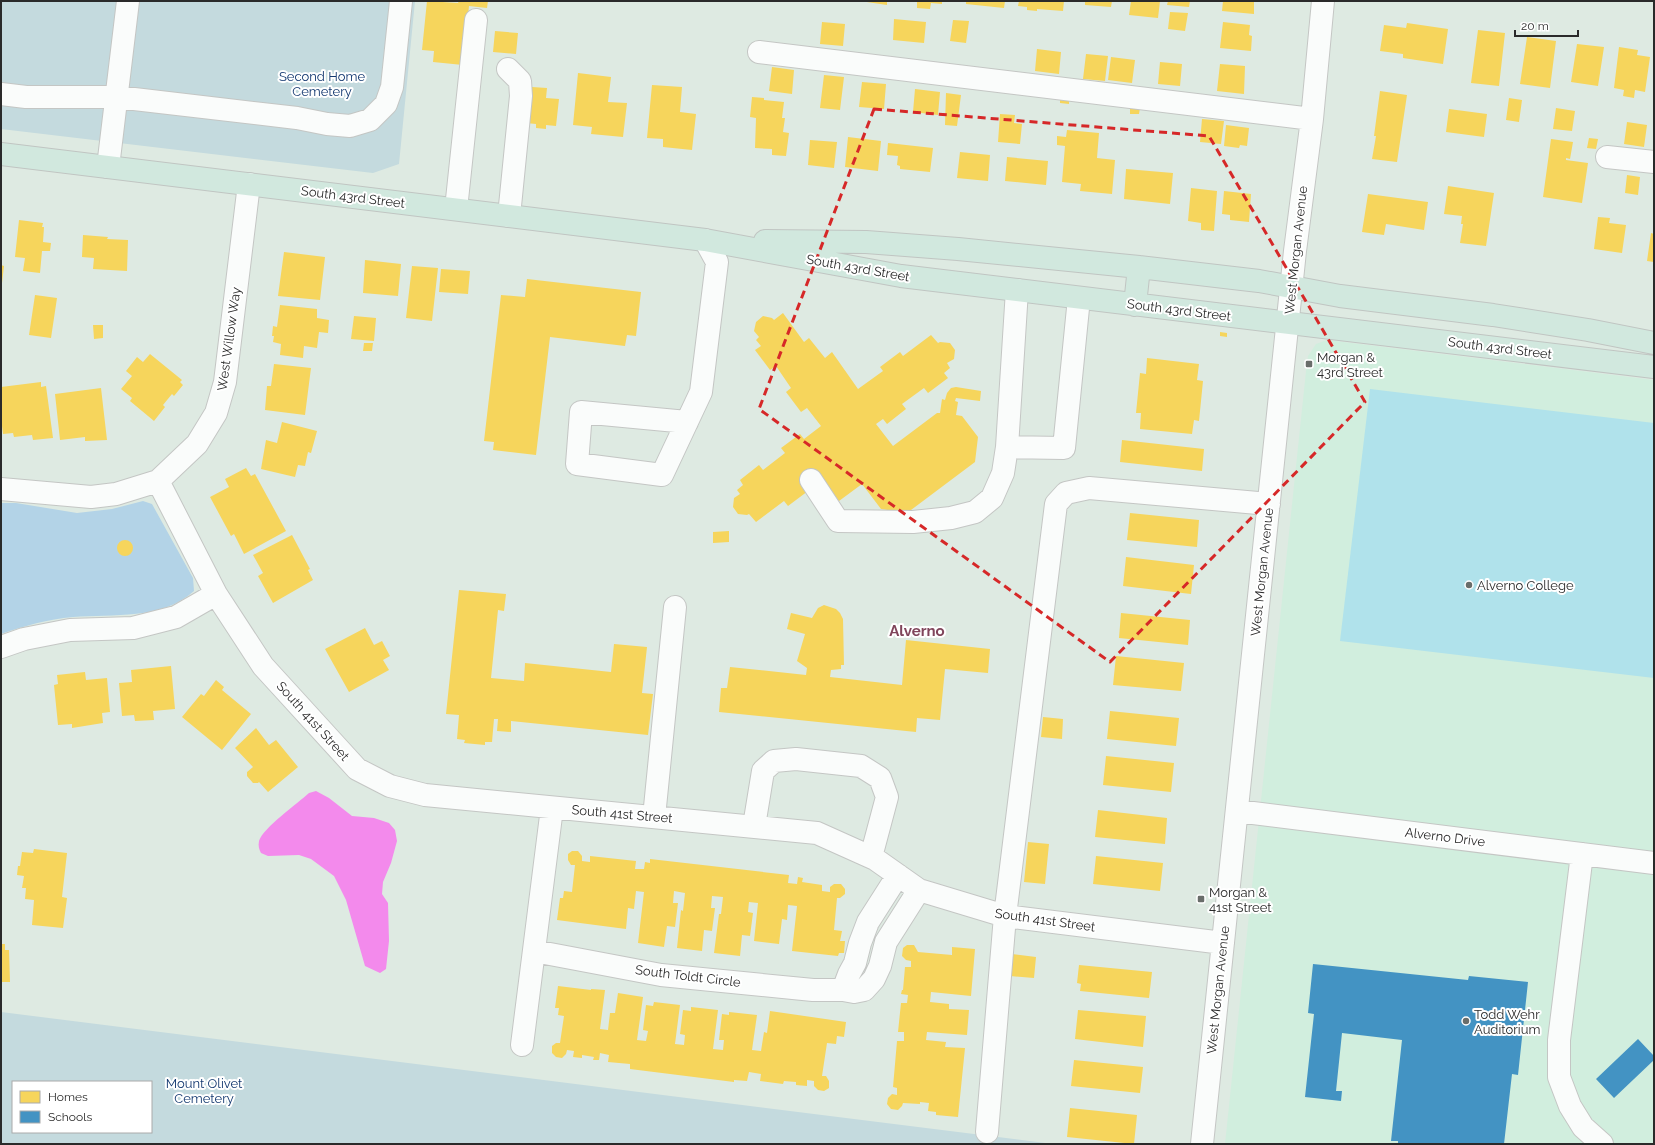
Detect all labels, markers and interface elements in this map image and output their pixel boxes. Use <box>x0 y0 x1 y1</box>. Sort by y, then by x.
scale bar <box>1515 12 1578 38</box>
text: 20 m <box>1521 19 1549 33</box>
park label: Second Home Cemetery <box>279 69 365 99</box>
street label: South 43rd Street <box>300 183 406 211</box>
street label: West Morgan Avenue <box>1282 185 1310 315</box>
street label: South 43rd Street <box>805 252 911 285</box>
street label: West Willow Way <box>214 286 244 392</box>
street label: South 43rd Street <box>1126 296 1232 324</box>
street label: South 43rd Street <box>1447 334 1553 362</box>
place label: Morgan & 43rd Street <box>1317 350 1384 380</box>
marker: Morgan & 43rd Street <box>1304 359 1314 369</box>
street label: West Morgan Avenue <box>1248 507 1276 637</box>
place label: Alverno College <box>1477 578 1574 593</box>
marker: Alverno College <box>1464 580 1474 590</box>
district label: Alverno <box>889 622 945 640</box>
street label: South 41st Street <box>274 678 353 764</box>
street label: South 41st Street <box>571 802 674 826</box>
street label: Alverno Drive <box>1404 825 1486 849</box>
place label: Morgan & 41st Street <box>1209 885 1272 915</box>
marker: Morgan & 41st Street <box>1196 894 1206 904</box>
street label: South 41st Street <box>994 906 1097 935</box>
street label: West Morgan Avenue <box>1204 925 1232 1055</box>
street label: South Toldt Circle <box>634 962 742 990</box>
place label: Todd Wehr Auditorium <box>1474 1007 1540 1037</box>
marker: Todd Wehr Auditorium <box>1461 1016 1471 1026</box>
park label: Mount Olivet Cemetery <box>166 1076 243 1106</box>
legend <box>12 1081 152 1133</box>
text: Homes <box>48 1090 88 1104</box>
text: Schools <box>48 1110 92 1124</box>

